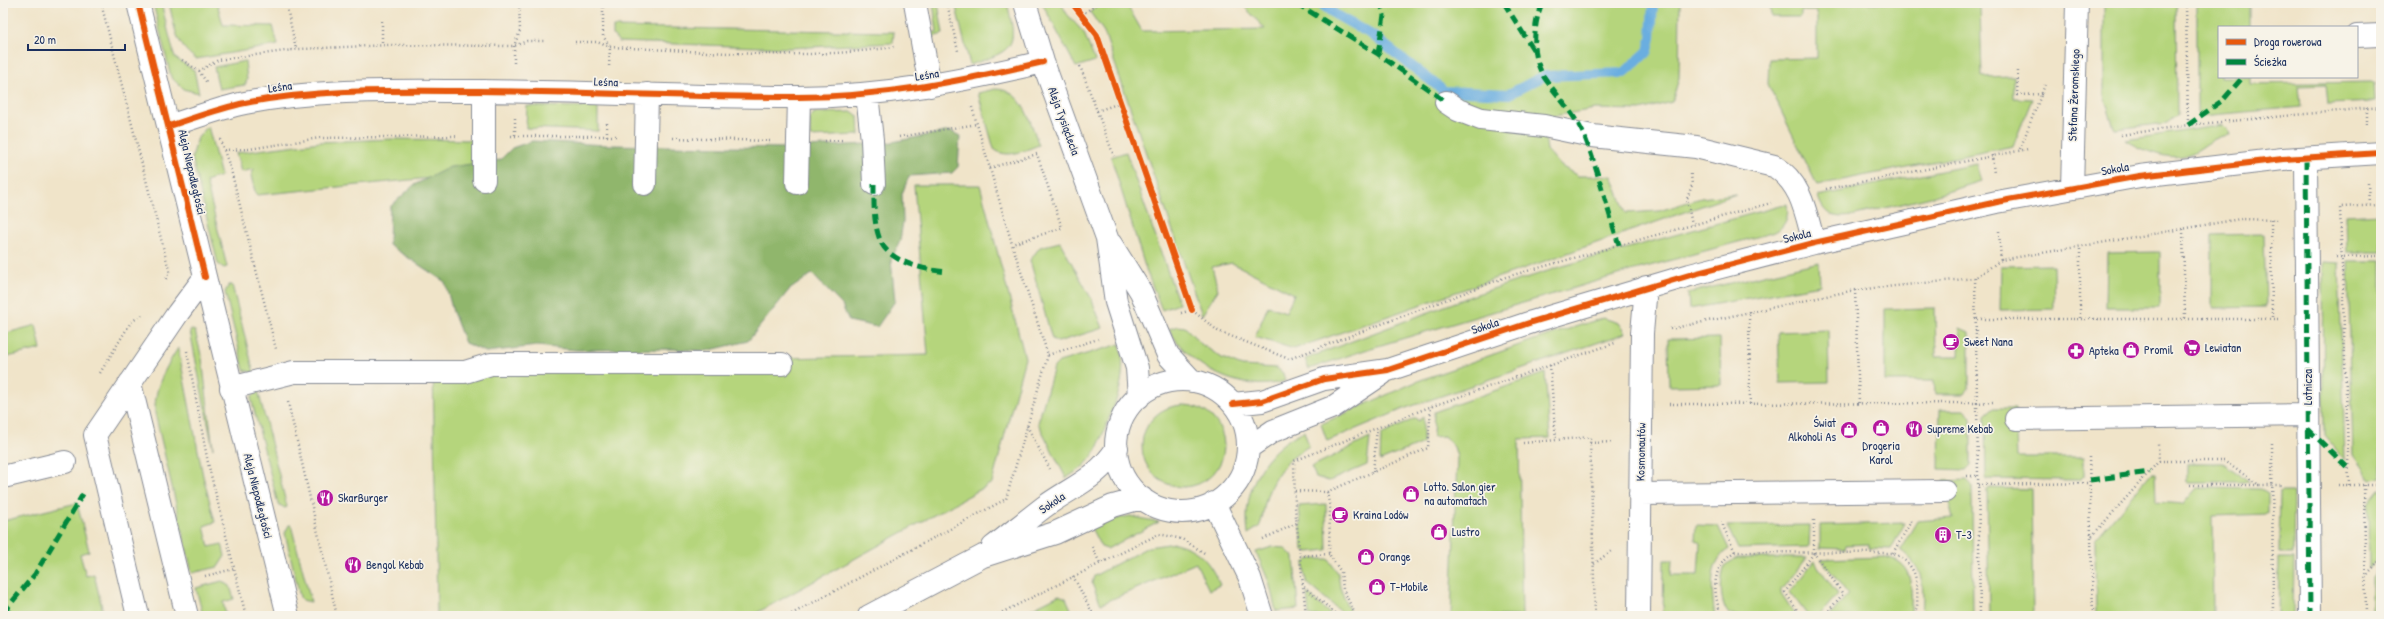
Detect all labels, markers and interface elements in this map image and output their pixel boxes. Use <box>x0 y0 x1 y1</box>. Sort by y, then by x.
scale bar <box>28 26 125 52</box>
legend <box>2218 26 2358 78</box>
text: 20 m <box>34 31 56 48</box>
text: Droga rowerowa <box>2254 33 2322 50</box>
street label: Stefana Żeromskiego <box>2063 49 2084 141</box>
text: Ścieżka <box>2254 53 2287 70</box>
street label: Leśna <box>914 64 940 85</box>
street label: Leśna <box>594 73 619 90</box>
street label: Leśna <box>267 76 293 97</box>
street label: Aleja Tysiąclecia <box>1044 84 1085 158</box>
street label: Aleja Niepodległości <box>174 127 211 216</box>
street label: Sokola <box>2100 158 2130 179</box>
street label: Sokola <box>1781 224 1813 247</box>
street label: Sokola <box>1469 313 1501 338</box>
cafe icon: Sweet Nana <box>1941 332 1961 352</box>
place label: Sweet Nana <box>1964 333 2013 350</box>
supermarket icon: Lewiatan <box>2182 338 2202 358</box>
place label: Lewiatan <box>2205 339 2241 356</box>
shop icon: Promil <box>2121 340 2141 360</box>
pharmacy icon: Apteka <box>2066 341 2086 361</box>
place label: Promil <box>2144 341 2174 358</box>
place label: Apteka <box>2089 342 2119 359</box>
street label: Lotnicza <box>2299 369 2316 405</box>
place label: Świat Alkoholi As <box>1788 414 1837 445</box>
shop icon: Drogeria Karol <box>1871 418 1891 438</box>
restaurant icon: Supreme Kebab <box>1904 419 1924 439</box>
shop icon: Świat Alkoholi As <box>1839 420 1859 440</box>
place label: Supreme Kebab <box>1927 420 1993 437</box>
street label: Kosmonautów <box>1631 422 1650 481</box>
place label: Drogeria Karol <box>1862 437 1900 468</box>
street label: Aleja Niepodległości <box>240 451 277 540</box>
place label: Lotto. Salon gier na automatach <box>1424 478 1496 509</box>
shop icon: Lotto. Salon gier na automatach <box>1401 484 1421 504</box>
restaurant icon: SkarBurger <box>315 488 335 508</box>
street label: Sokola <box>1035 488 1068 517</box>
place label: SkarBurger <box>338 489 388 506</box>
cafe icon: Kraina Lodów <box>1330 505 1350 525</box>
place label: Kraina Lodów <box>1353 506 1409 523</box>
shop icon: Lustro <box>1429 522 1449 542</box>
place label: Lustro <box>1452 523 1480 540</box>
building icon: T-3 <box>1933 525 1953 545</box>
place label: T-3 <box>1956 526 1972 543</box>
shop icon: Orange <box>1356 547 1376 567</box>
place label: Orange <box>1379 548 1411 565</box>
restaurant icon: Bengol Kebab <box>343 555 363 575</box>
place label: Bengol Kebab <box>366 556 424 573</box>
shop icon: T-Mobile <box>1367 577 1387 597</box>
place label: T-Mobile <box>1390 578 1428 595</box>

